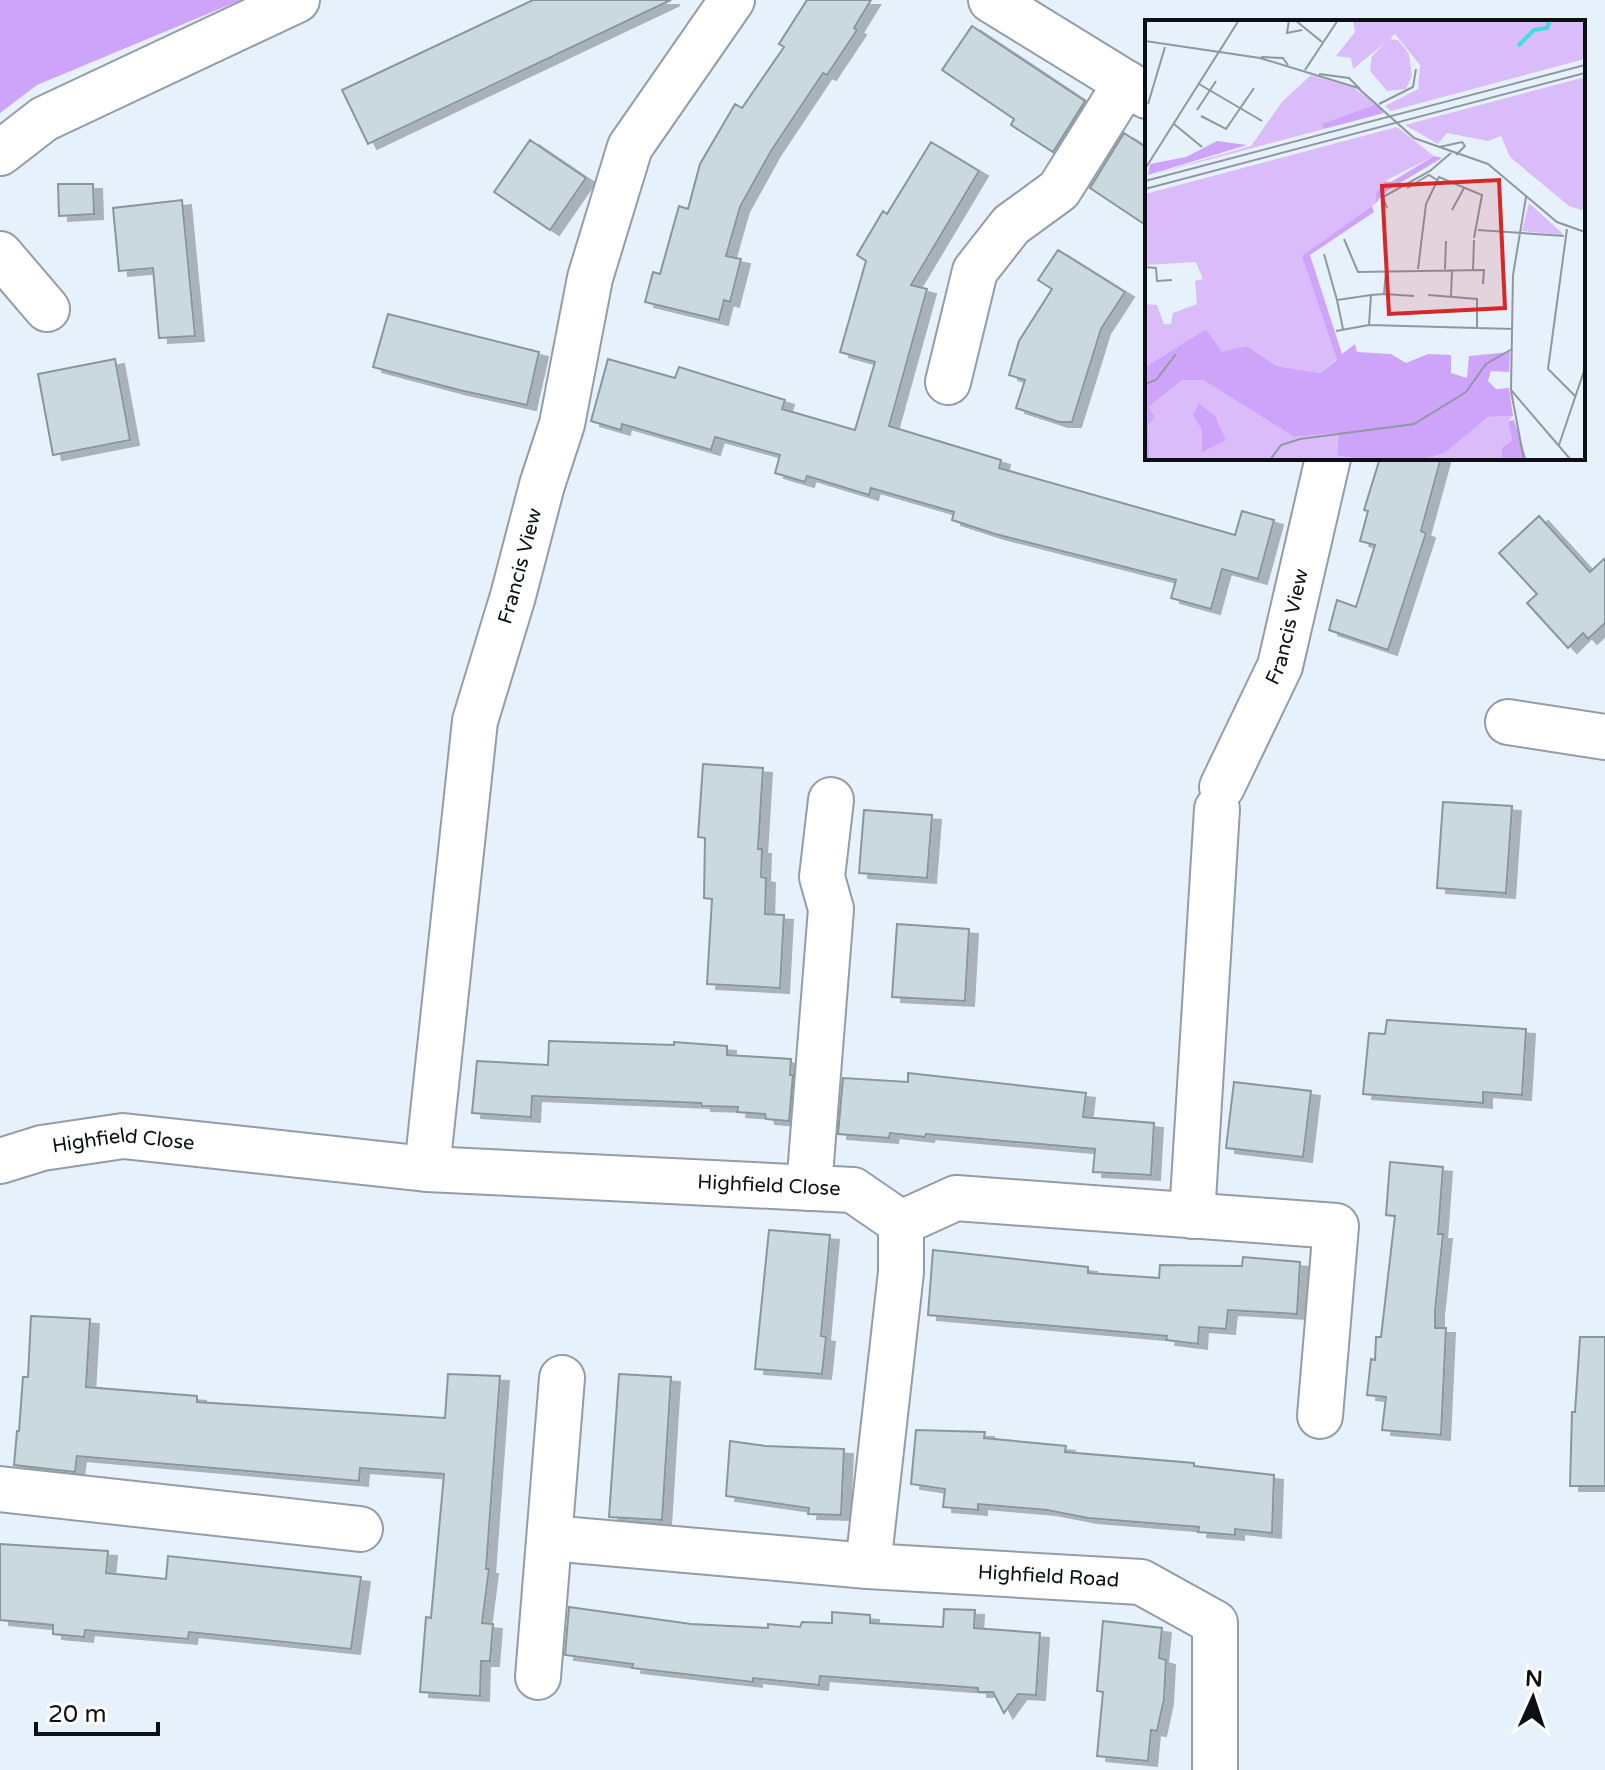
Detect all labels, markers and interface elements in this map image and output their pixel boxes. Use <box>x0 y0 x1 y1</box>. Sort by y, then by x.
inset map <box>1145 20 1585 460</box>
street label: Francis View <box>493 505 547 627</box>
street label: Francis View <box>1261 566 1314 689</box>
street label: Highfield Close <box>50 1124 196 1158</box>
street label: Highfield Close <box>697 1170 841 1201</box>
street label: Highfield Road <box>977 1560 1120 1593</box>
north arrow <box>1493 1658 1573 1738</box>
text: N <box>1524 1666 1543 1692</box>
scale bar <box>36 1686 158 1736</box>
text: 20 m <box>48 1700 106 1729</box>

